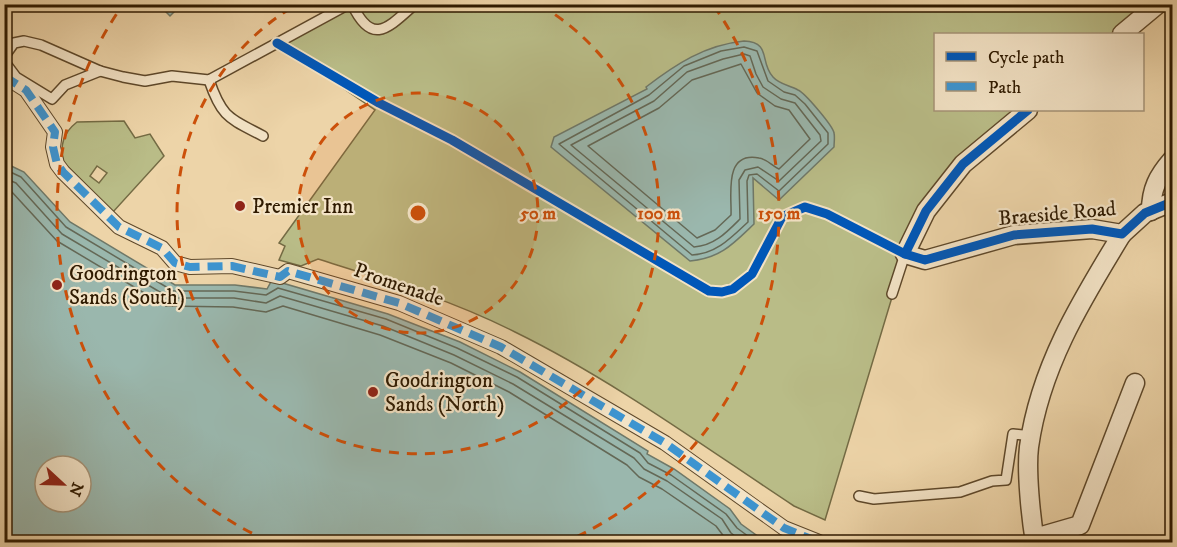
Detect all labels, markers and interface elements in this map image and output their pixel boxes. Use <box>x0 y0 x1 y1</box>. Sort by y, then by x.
legend <box>934 33 1144 111</box>
text: Cycle path <box>988 47 1065 69</box>
text: Path <box>988 77 1022 99</box>
place label: Premier Inn <box>252 194 354 220</box>
street label: Braeside Road <box>997 196 1118 232</box>
marker: Premier Inn <box>233 199 247 213</box>
centre of rings <box>408 203 428 223</box>
text: 50 m <box>519 203 556 225</box>
text: 100 m <box>637 203 681 225</box>
text: 150 m <box>758 203 801 225</box>
street label: Promenade <box>350 257 447 313</box>
place label: Goodrington Sands (South) <box>69 261 185 311</box>
marker: Goodrington Sands (South) <box>50 278 64 292</box>
place label: Goodrington Sands (North) <box>385 368 504 418</box>
marker: Goodrington Sands (North) <box>366 385 380 399</box>
north arrow <box>33 454 93 514</box>
text: N <box>64 479 88 499</box>

